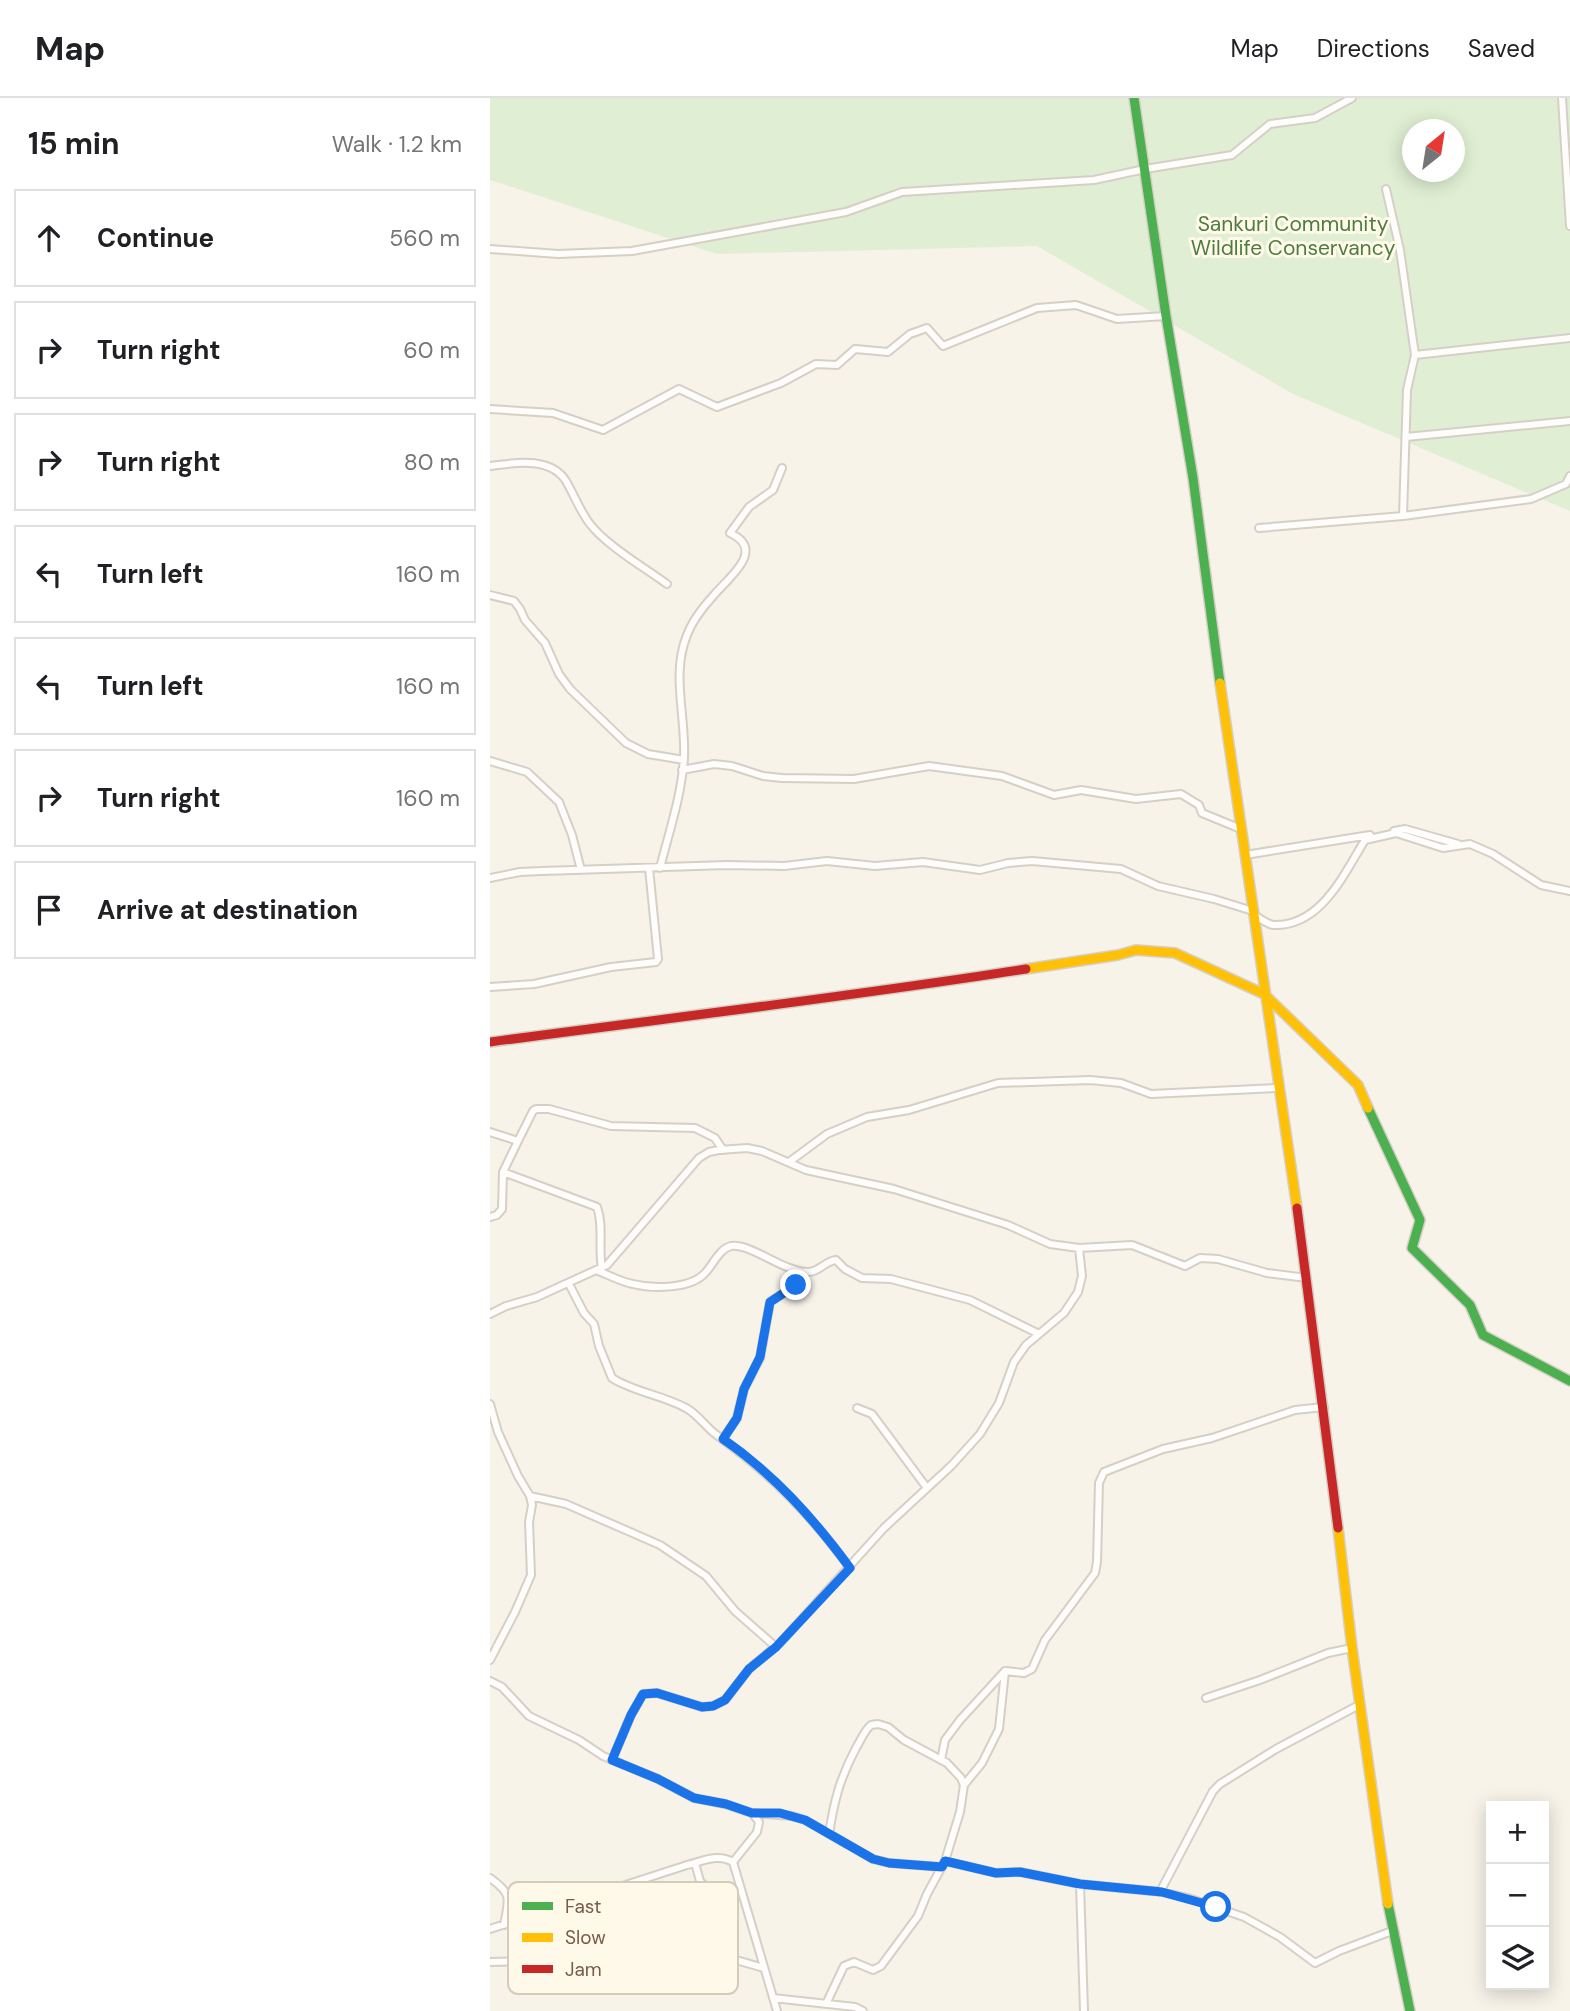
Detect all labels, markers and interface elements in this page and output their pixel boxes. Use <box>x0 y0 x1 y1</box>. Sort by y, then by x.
text: Map <box>35 27 105 70</box>
text: Map <box>1231 33 1279 64</box>
text: Directions <box>1317 33 1430 64</box>
text: Saved <box>1468 33 1535 64</box>
north arrow <box>1402 119 1465 182</box>
text: 15 min <box>28 124 120 163</box>
text: Walk · 1.2 km <box>332 129 462 159</box>
park label: Sankuri Community Wildlife Conservancy <box>1191 210 1396 262</box>
icon: ahead <box>30 219 68 257</box>
text: Continue <box>97 221 214 255</box>
text: 560 m <box>389 223 460 253</box>
icon: right <box>30 331 68 369</box>
text: Turn right <box>97 333 221 367</box>
text: 60 m <box>403 335 460 365</box>
icon: right <box>30 443 68 481</box>
text: Turn right <box>97 445 221 479</box>
text: 80 m <box>404 447 460 477</box>
icon: left <box>30 555 68 593</box>
text: Turn left <box>97 557 204 591</box>
text: 160 m <box>396 559 460 589</box>
icon: left <box>30 667 68 705</box>
text: Turn left <box>97 669 204 703</box>
text: 160 m <box>396 671 460 701</box>
icon: right <box>30 779 68 817</box>
text: Turn right <box>97 781 221 815</box>
text: 160 m <box>396 783 460 813</box>
icon: arrive <box>30 891 68 929</box>
text: Arrive at destination <box>97 893 358 927</box>
route end <box>780 1269 811 1300</box>
map controls <box>1486 1801 1549 1990</box>
button: + <box>1486 1801 1549 1864</box>
button: − <box>1486 1864 1549 1927</box>
legend <box>508 1882 738 1994</box>
route start <box>1200 1891 1231 1922</box>
text: Fast <box>565 1894 601 1919</box>
text: Slow <box>565 1925 606 1950</box>
button: layers <box>1486 1927 1549 1990</box>
text: Jam <box>565 1957 602 1982</box>

